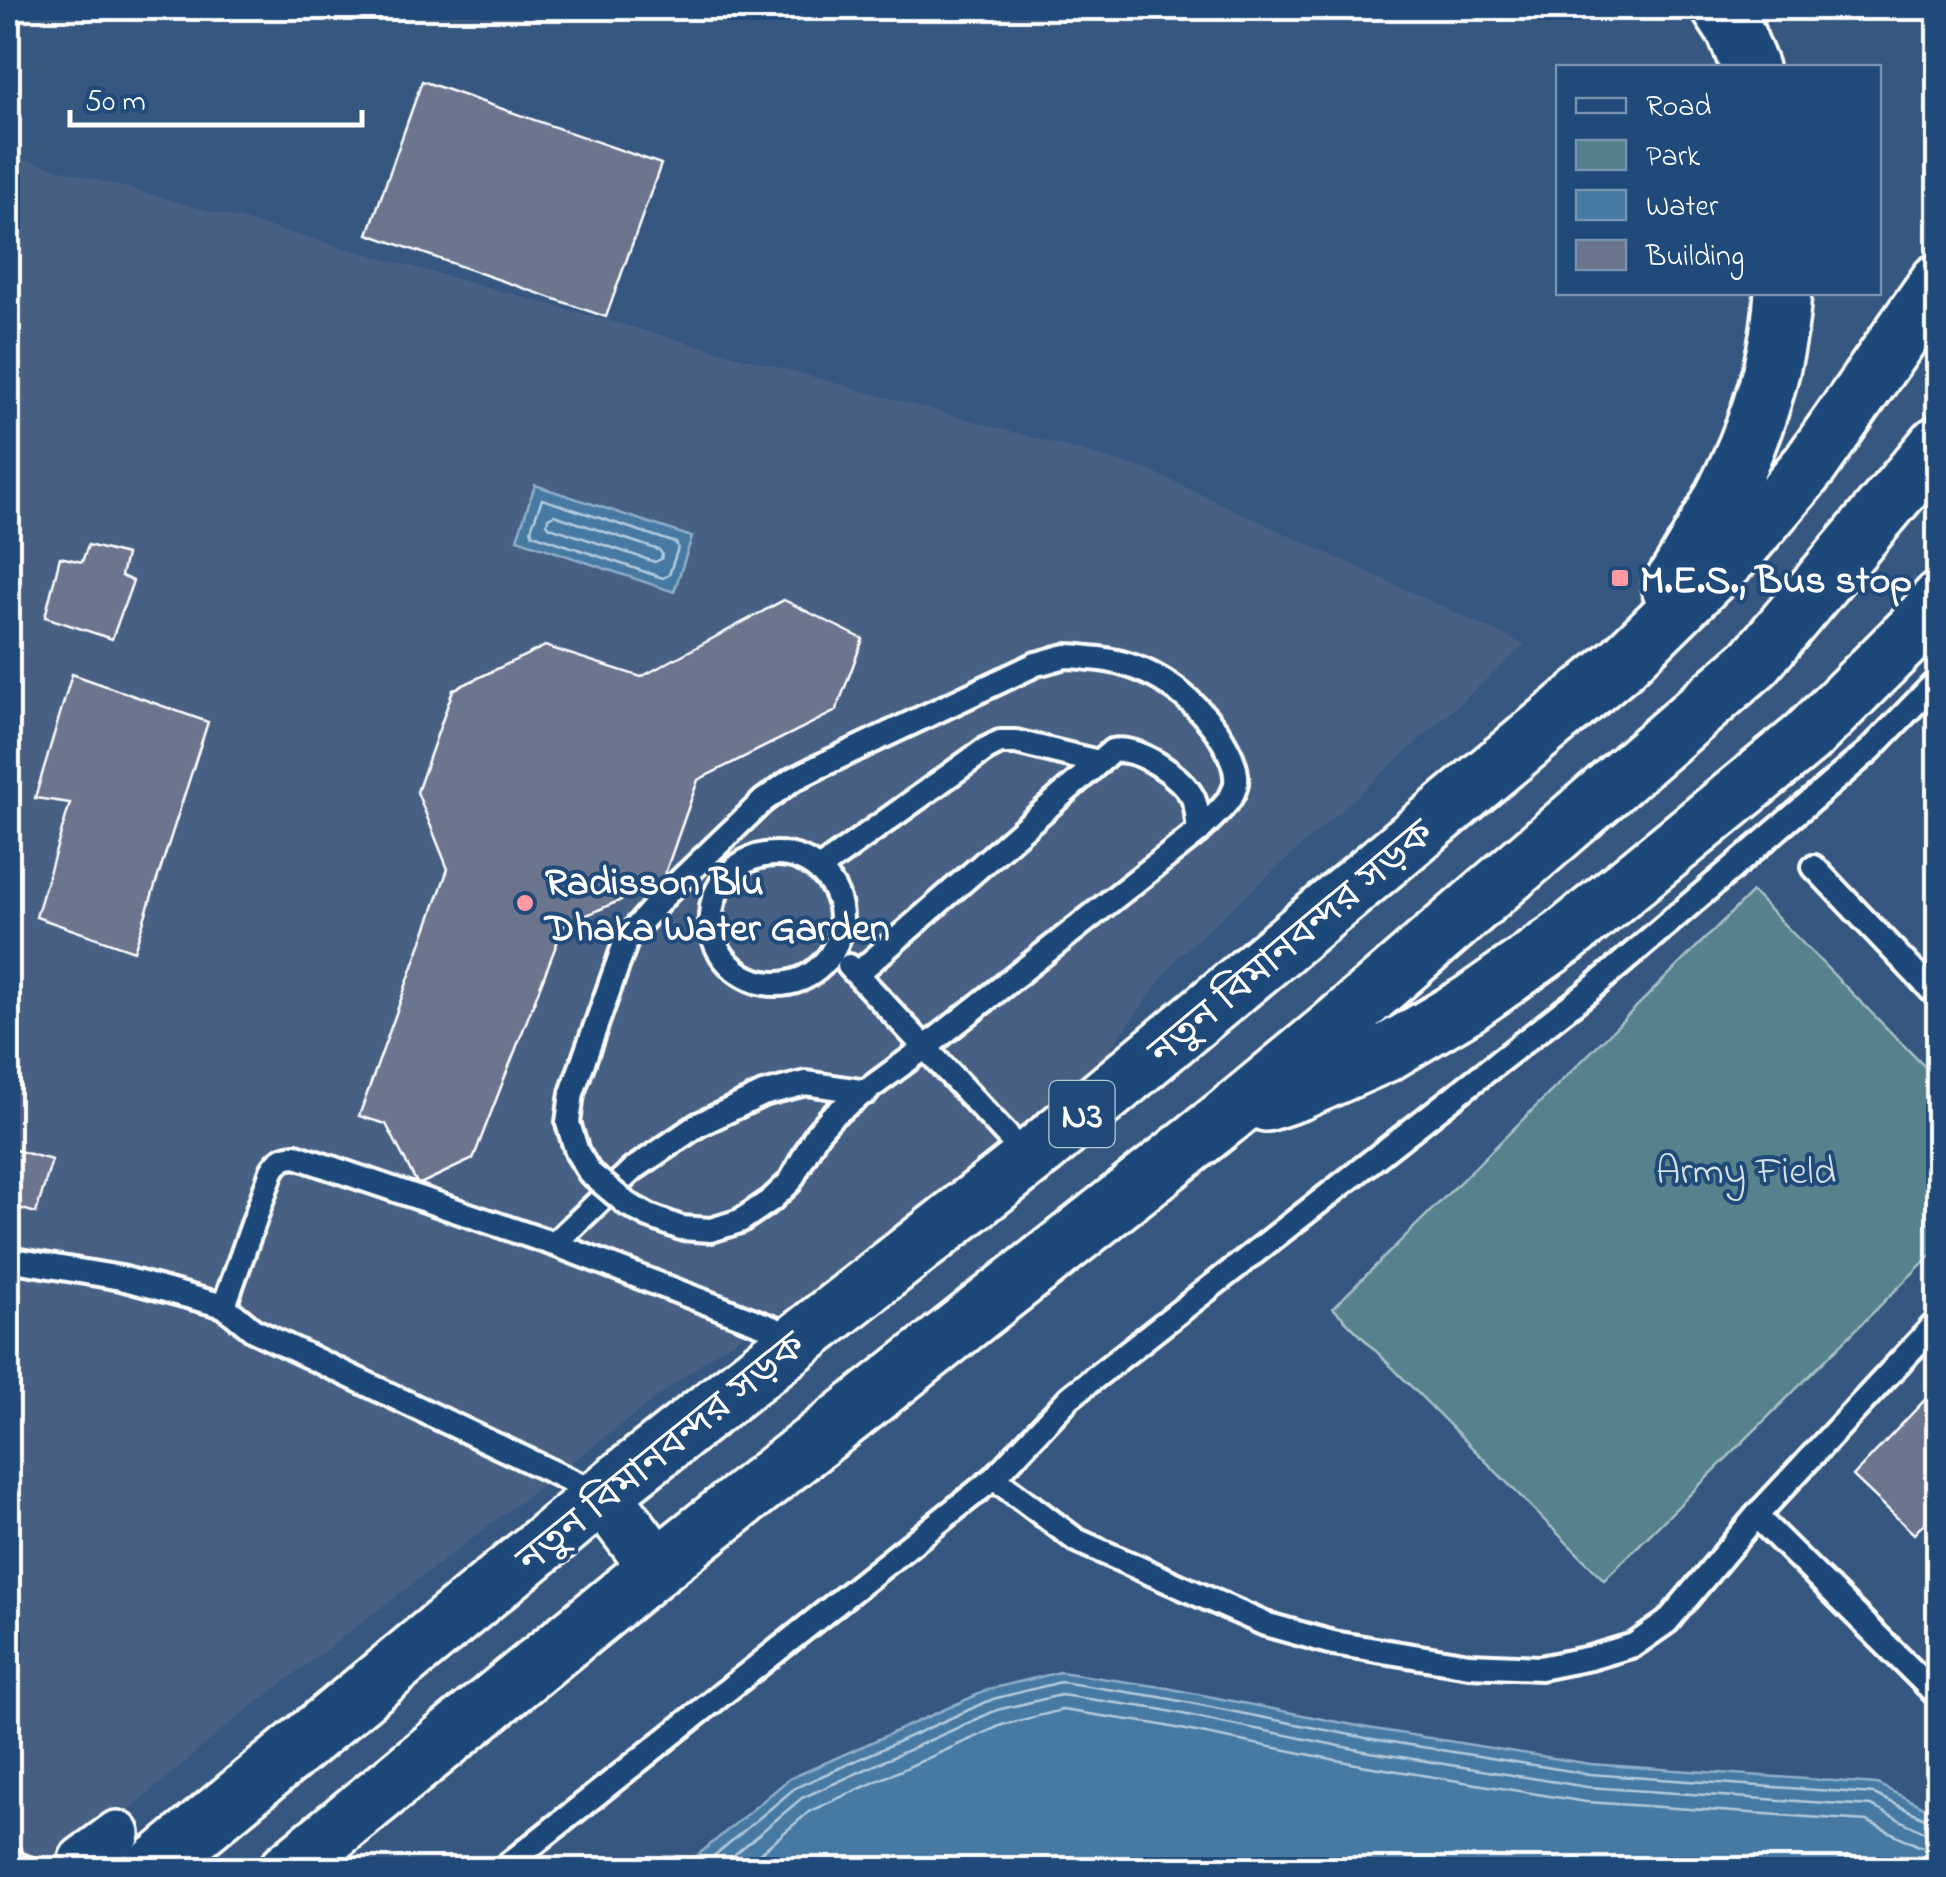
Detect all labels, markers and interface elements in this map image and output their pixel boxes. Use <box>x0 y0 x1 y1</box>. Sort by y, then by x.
scale bar <box>70 65 362 127</box>
legend <box>1556 65 1881 295</box>
text: 50 m <box>85 81 146 125</box>
text: Road <box>1646 86 1711 130</box>
text: Park <box>1646 136 1701 180</box>
text: Water <box>1646 186 1719 230</box>
text: Building <box>1645 236 1744 280</box>
place label: M.E.S., Bus stop <box>1640 553 1912 612</box>
marker: M.E.S., Bus stop <box>1609 567 1631 589</box>
street label: নতুন বিমানবন্দর সড়ক <box>1136 806 1449 1083</box>
place label: Radisson Blu Dhaka Water Garden <box>543 855 890 960</box>
marker: Radisson Blu Dhaka Water Garden <box>514 892 536 914</box>
road number: N3 <box>1050 1081 1114 1147</box>
park label: Army Field <box>1656 1144 1836 1203</box>
street label: নতুন বিমানবন্দর সড়ক <box>505 1319 821 1591</box>

